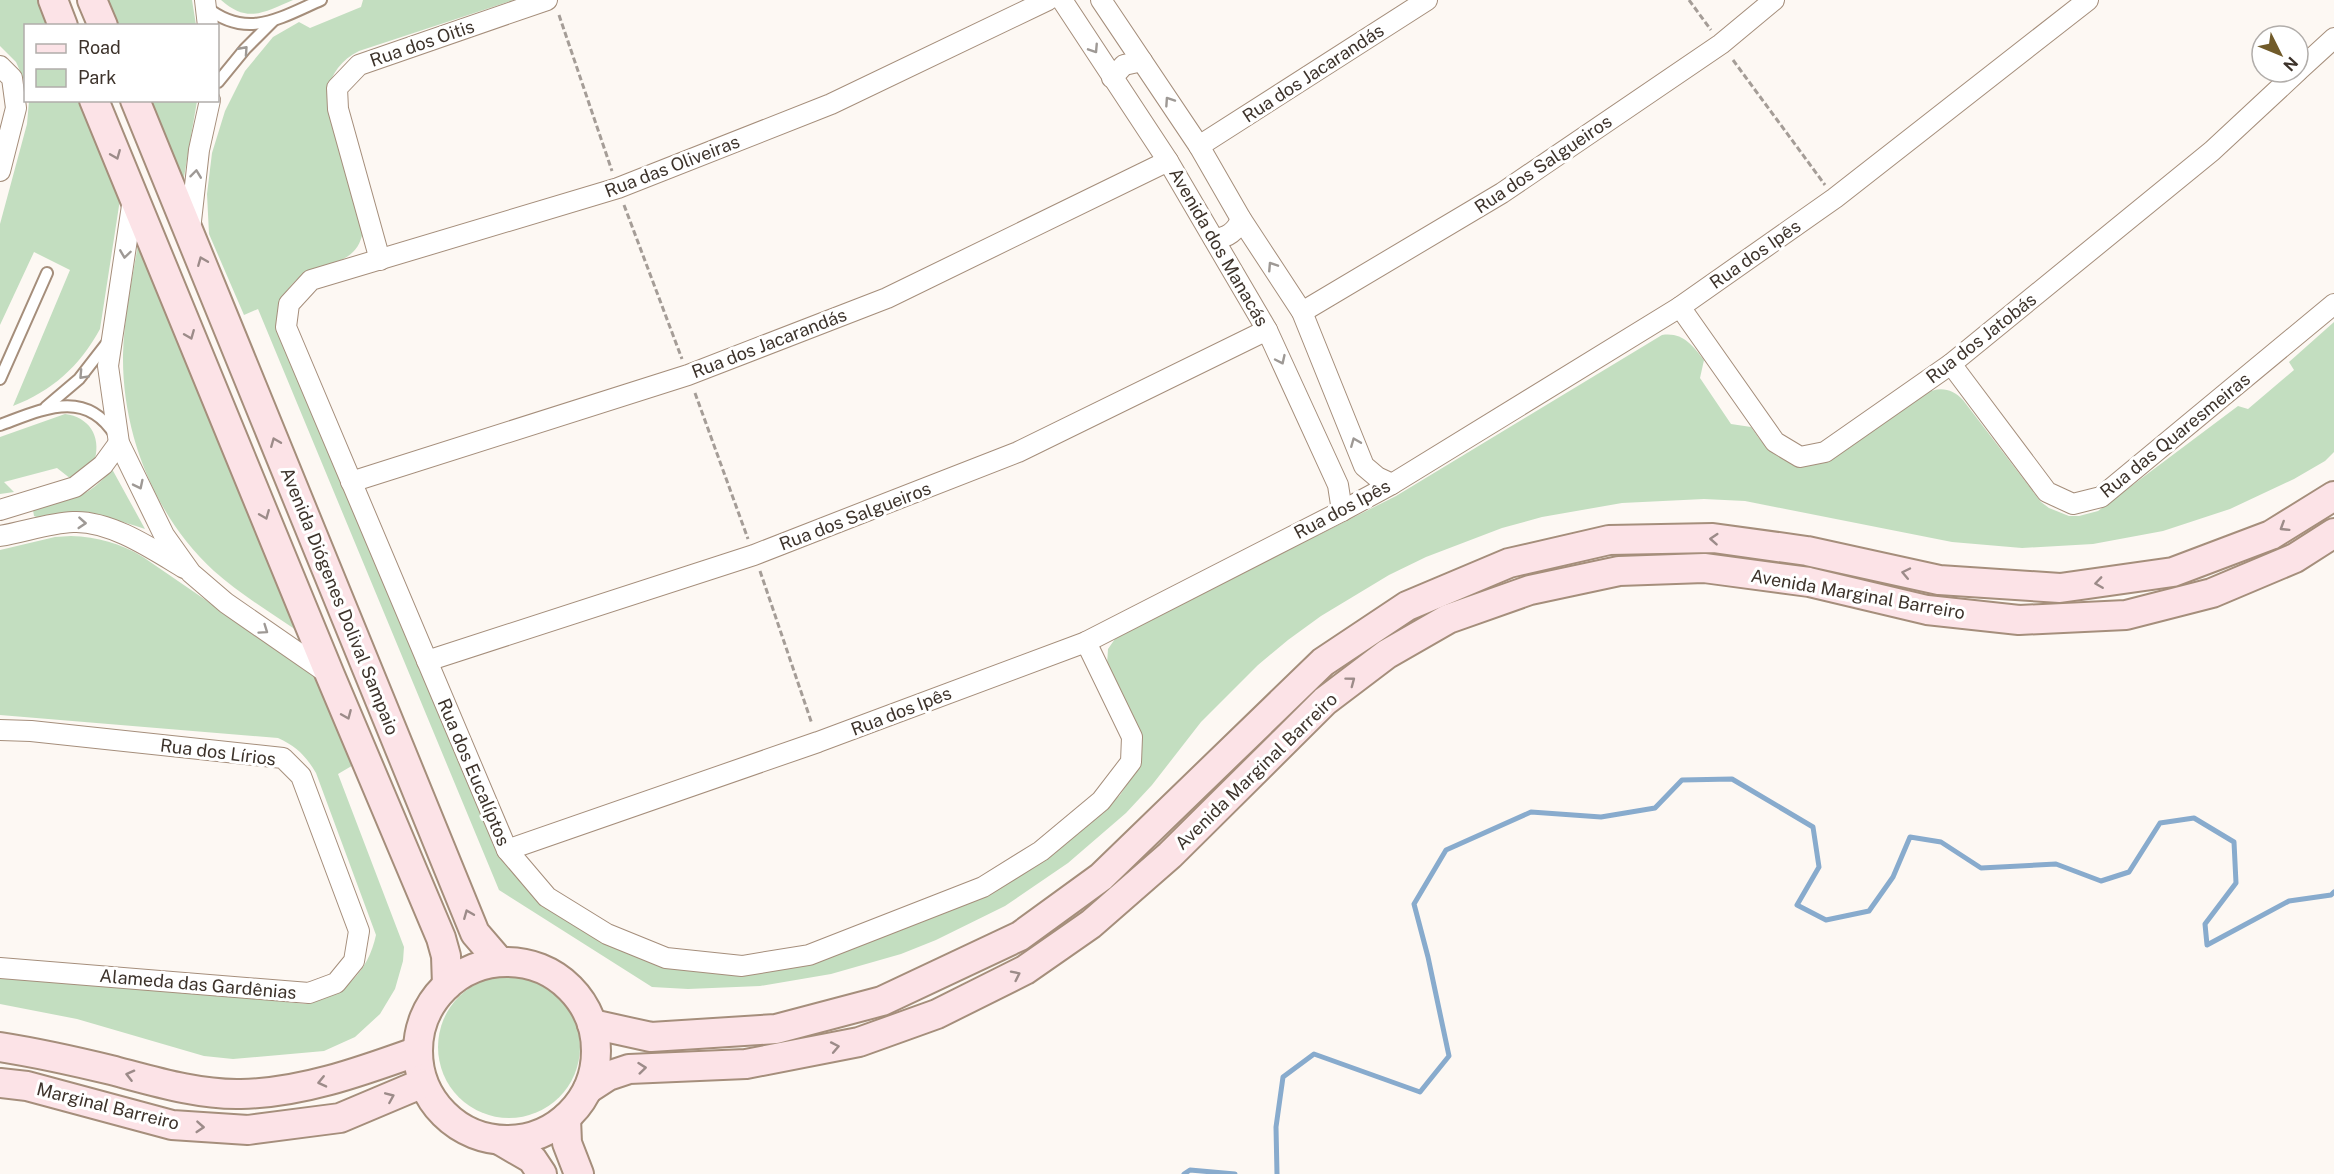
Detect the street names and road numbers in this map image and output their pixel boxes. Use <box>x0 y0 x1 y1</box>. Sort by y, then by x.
street label: Rua dos Oitis <box>367 15 477 71</box>
street label: Rua dos Jacarandás <box>1238 19 1388 127</box>
street label: Rua dos Salgueiros <box>1470 110 1616 218</box>
street label: Rua das Oliveiras <box>602 131 742 201</box>
street label: Avenida dos Manacás <box>1165 164 1273 330</box>
street label: Rua dos Ipês <box>1706 215 1804 293</box>
street label: Rua dos Jatobás <box>1922 288 2040 388</box>
street label: Rua dos Jacarandás <box>689 304 849 382</box>
street label: Rua das Quaresmeiras <box>2096 368 2254 502</box>
street label: Avenida Diógenes Dolival Sampaio <box>277 464 403 738</box>
street label: Rua dos Ipês <box>1290 475 1394 543</box>
street label: Rua dos Salgueiros <box>776 477 934 555</box>
street label: Avenida Marginal Barreiro <box>1749 565 1967 623</box>
street label: Rua dos Ipês <box>848 682 954 740</box>
street label: Avenida Marginal Barreiro <box>1171 688 1341 854</box>
street label: Rua dos Eucalíptos <box>433 695 515 849</box>
street label: Rua dos Lírios <box>159 734 277 770</box>
street label: Alameda das Gardênias <box>99 965 297 1003</box>
street label: Marginal Barreiro <box>34 1078 182 1134</box>

